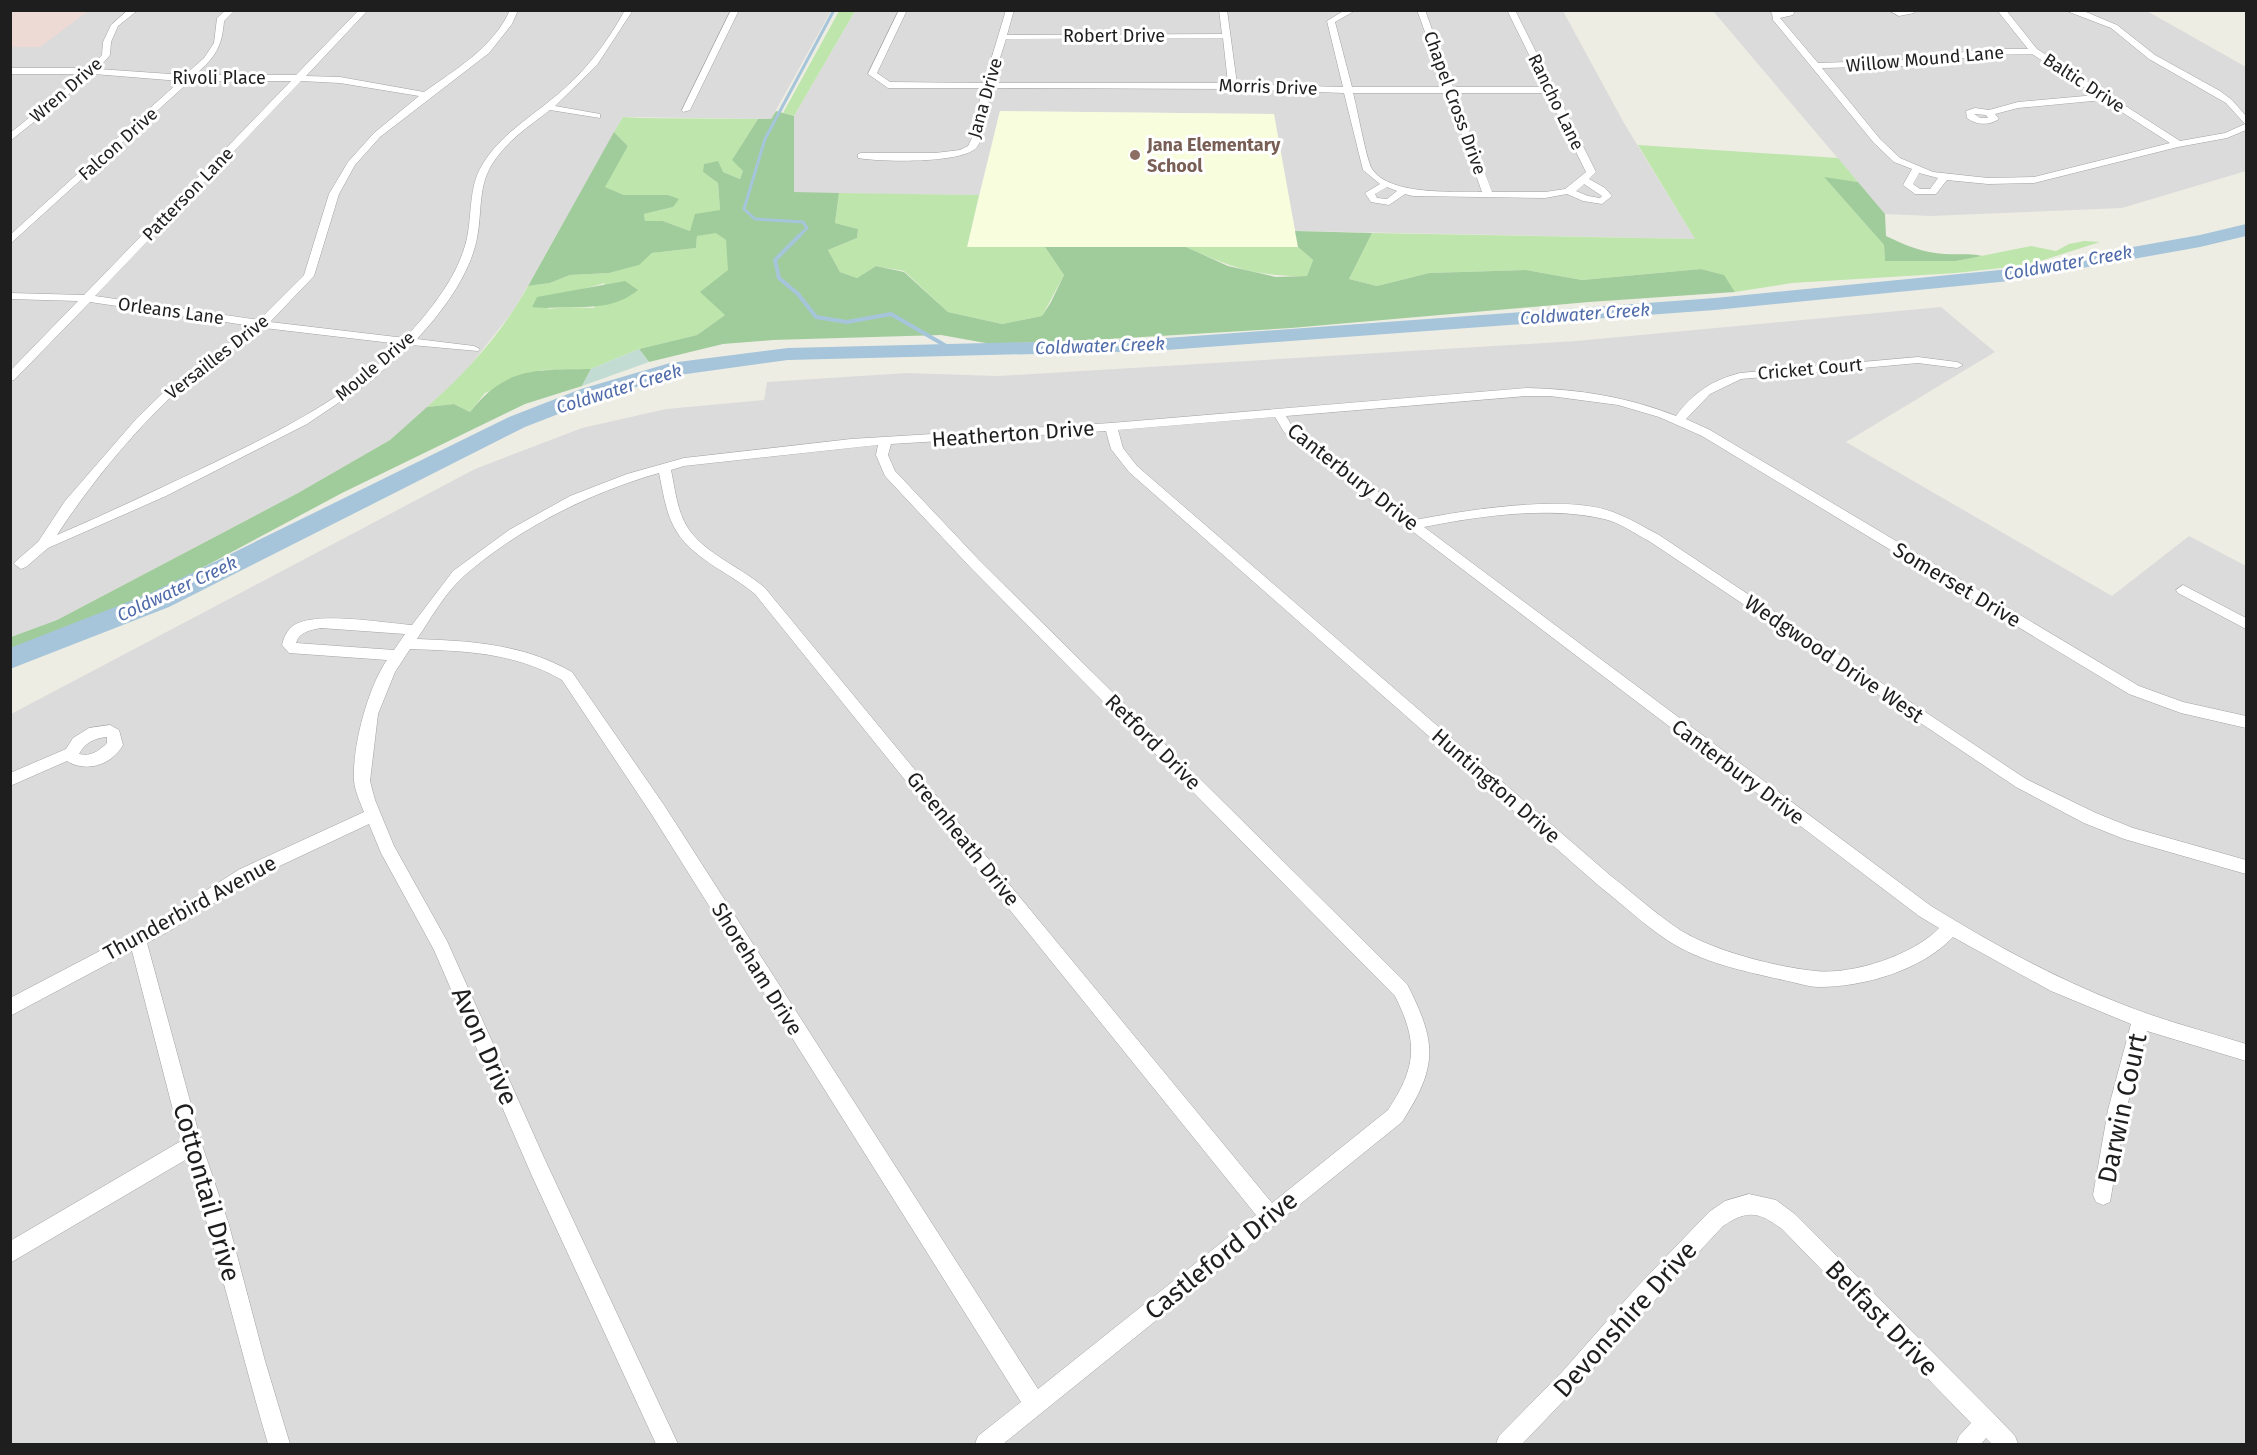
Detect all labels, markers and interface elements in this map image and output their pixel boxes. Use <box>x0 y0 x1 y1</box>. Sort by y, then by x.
street label: Robert Drive <box>1063 25 1165 47</box>
street label: Chapel Cross Drive <box>1419 28 1491 178</box>
street label: Willow Mound Lane <box>1845 41 2005 77</box>
street label: Baltic Drive <box>2039 48 2129 118</box>
street label: Rancho Lane <box>1523 50 1589 154</box>
street label: Wren Drive <box>25 53 107 127</box>
street label: Jana Drive <box>963 55 1007 141</box>
street label: Rivoli Place <box>172 67 266 89</box>
street label: Morris Drive <box>1218 74 1318 100</box>
street label: Falcon Drive <box>74 103 162 185</box>
place label: Jana Elementary School <box>1146 134 1281 177</box>
street label: Patterson Lane <box>138 143 238 245</box>
marker: Jana Elementary School <box>1128 148 1142 162</box>
water label: Coldwater Creek <box>2002 241 2134 285</box>
street label: Orleans Lane <box>117 293 225 329</box>
water label: Coldwater Creek <box>1519 298 1651 330</box>
street label: Versailles Drive <box>161 310 273 404</box>
street label: Moule Drive <box>331 326 419 406</box>
water label: Coldwater Creek <box>1035 333 1166 359</box>
street label: Cricket Court <box>1757 353 1864 385</box>
water label: Coldwater Creek <box>554 359 685 419</box>
street label: Heatherton Drive <box>931 415 1095 453</box>
street label: Canterbury Drive <box>1282 417 1424 537</box>
street label: Somerset Drive <box>1888 537 2026 633</box>
water label: Coldwater Creek <box>113 551 241 626</box>
street label: Wedgwood Drive West <box>1739 589 1929 729</box>
street label: Retford Drive <box>1099 688 1207 796</box>
street label: Canterbury Drive <box>1666 713 1810 831</box>
street label: Huntington Drive <box>1426 723 1566 849</box>
street label: Greenheath Drive <box>901 766 1025 912</box>
street label: Thunderbird Avenue <box>99 850 281 966</box>
street label: Shoreham Drive <box>706 898 808 1040</box>
street label: Avon Drive <box>445 982 524 1110</box>
street label: Darwin Court <box>2091 1030 2154 1186</box>
street label: Cottontail Drive <box>166 1099 247 1285</box>
street label: Castleford Drive <box>1139 1184 1304 1326</box>
street label: Devonshire Drive <box>1547 1235 1704 1404</box>
street label: Belfast Drive <box>1819 1254 1945 1383</box>

